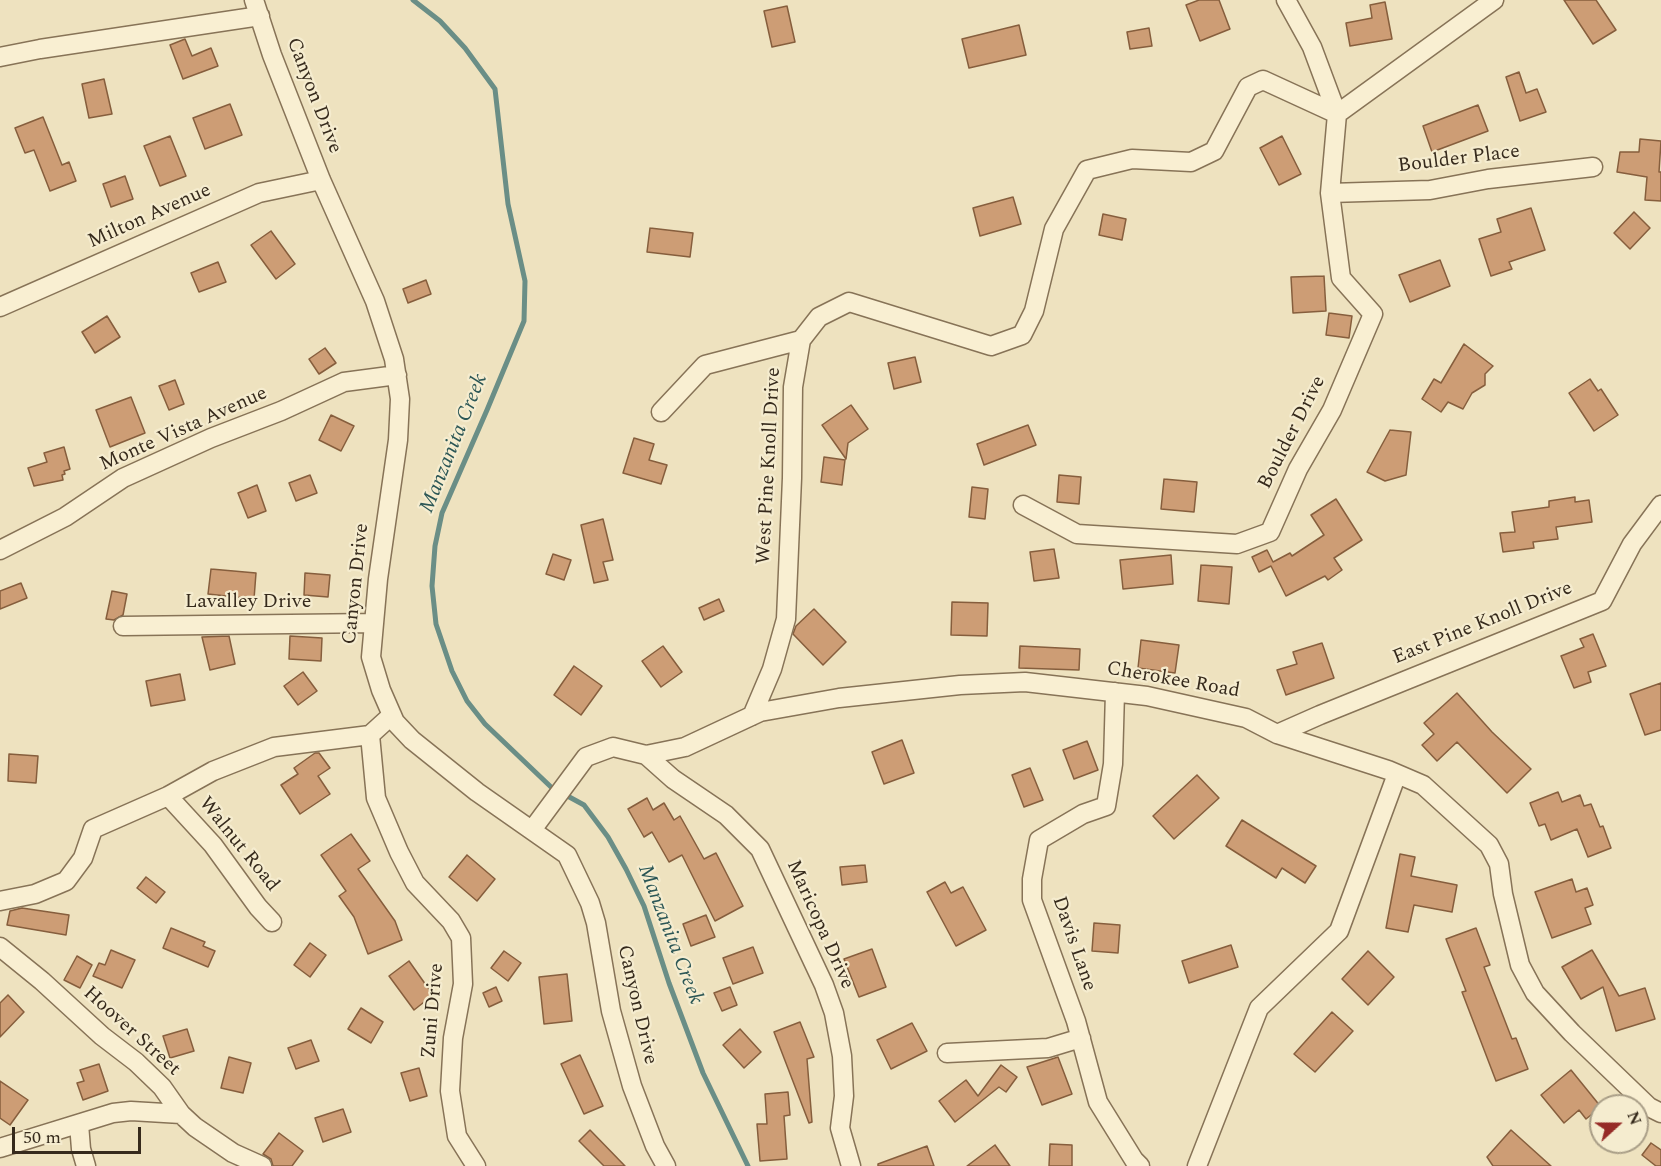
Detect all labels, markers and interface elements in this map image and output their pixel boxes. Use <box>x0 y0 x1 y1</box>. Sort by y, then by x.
street label: Canyon Drive <box>280 35 346 157</box>
street label: Boulder Place <box>1397 141 1521 179</box>
street label: Milton Avenue <box>85 179 215 255</box>
street label: West Pine Knoll Drive <box>753 367 787 565</box>
water label: Manzanita Creek <box>416 371 494 517</box>
street label: Boulder Drive <box>1254 372 1332 494</box>
street label: Monte Vista Avenue <box>97 382 271 478</box>
street label: Canyon Drive <box>339 522 375 646</box>
street label: East Pine Knoll Drive <box>1390 577 1576 671</box>
street label: Lavalley Drive <box>185 591 311 615</box>
street label: Cherokee Road <box>1105 657 1241 705</box>
street label: Walnut Road <box>193 793 283 897</box>
street label: Maricopa Drive <box>780 857 858 993</box>
water label: Manzanita Creek <box>631 861 707 1009</box>
street label: Davis Lane <box>1046 894 1100 994</box>
street label: Canyon Drive <box>611 943 661 1067</box>
street label: Zuni Drive <box>418 962 450 1060</box>
street label: Hoover Street <box>77 982 185 1082</box>
north arrow <box>1589 1094 1649 1154</box>
text: N <box>1620 1108 1647 1129</box>
scale bar <box>15 1115 144 1153</box>
text: 50 m <box>23 1124 61 1151</box>

